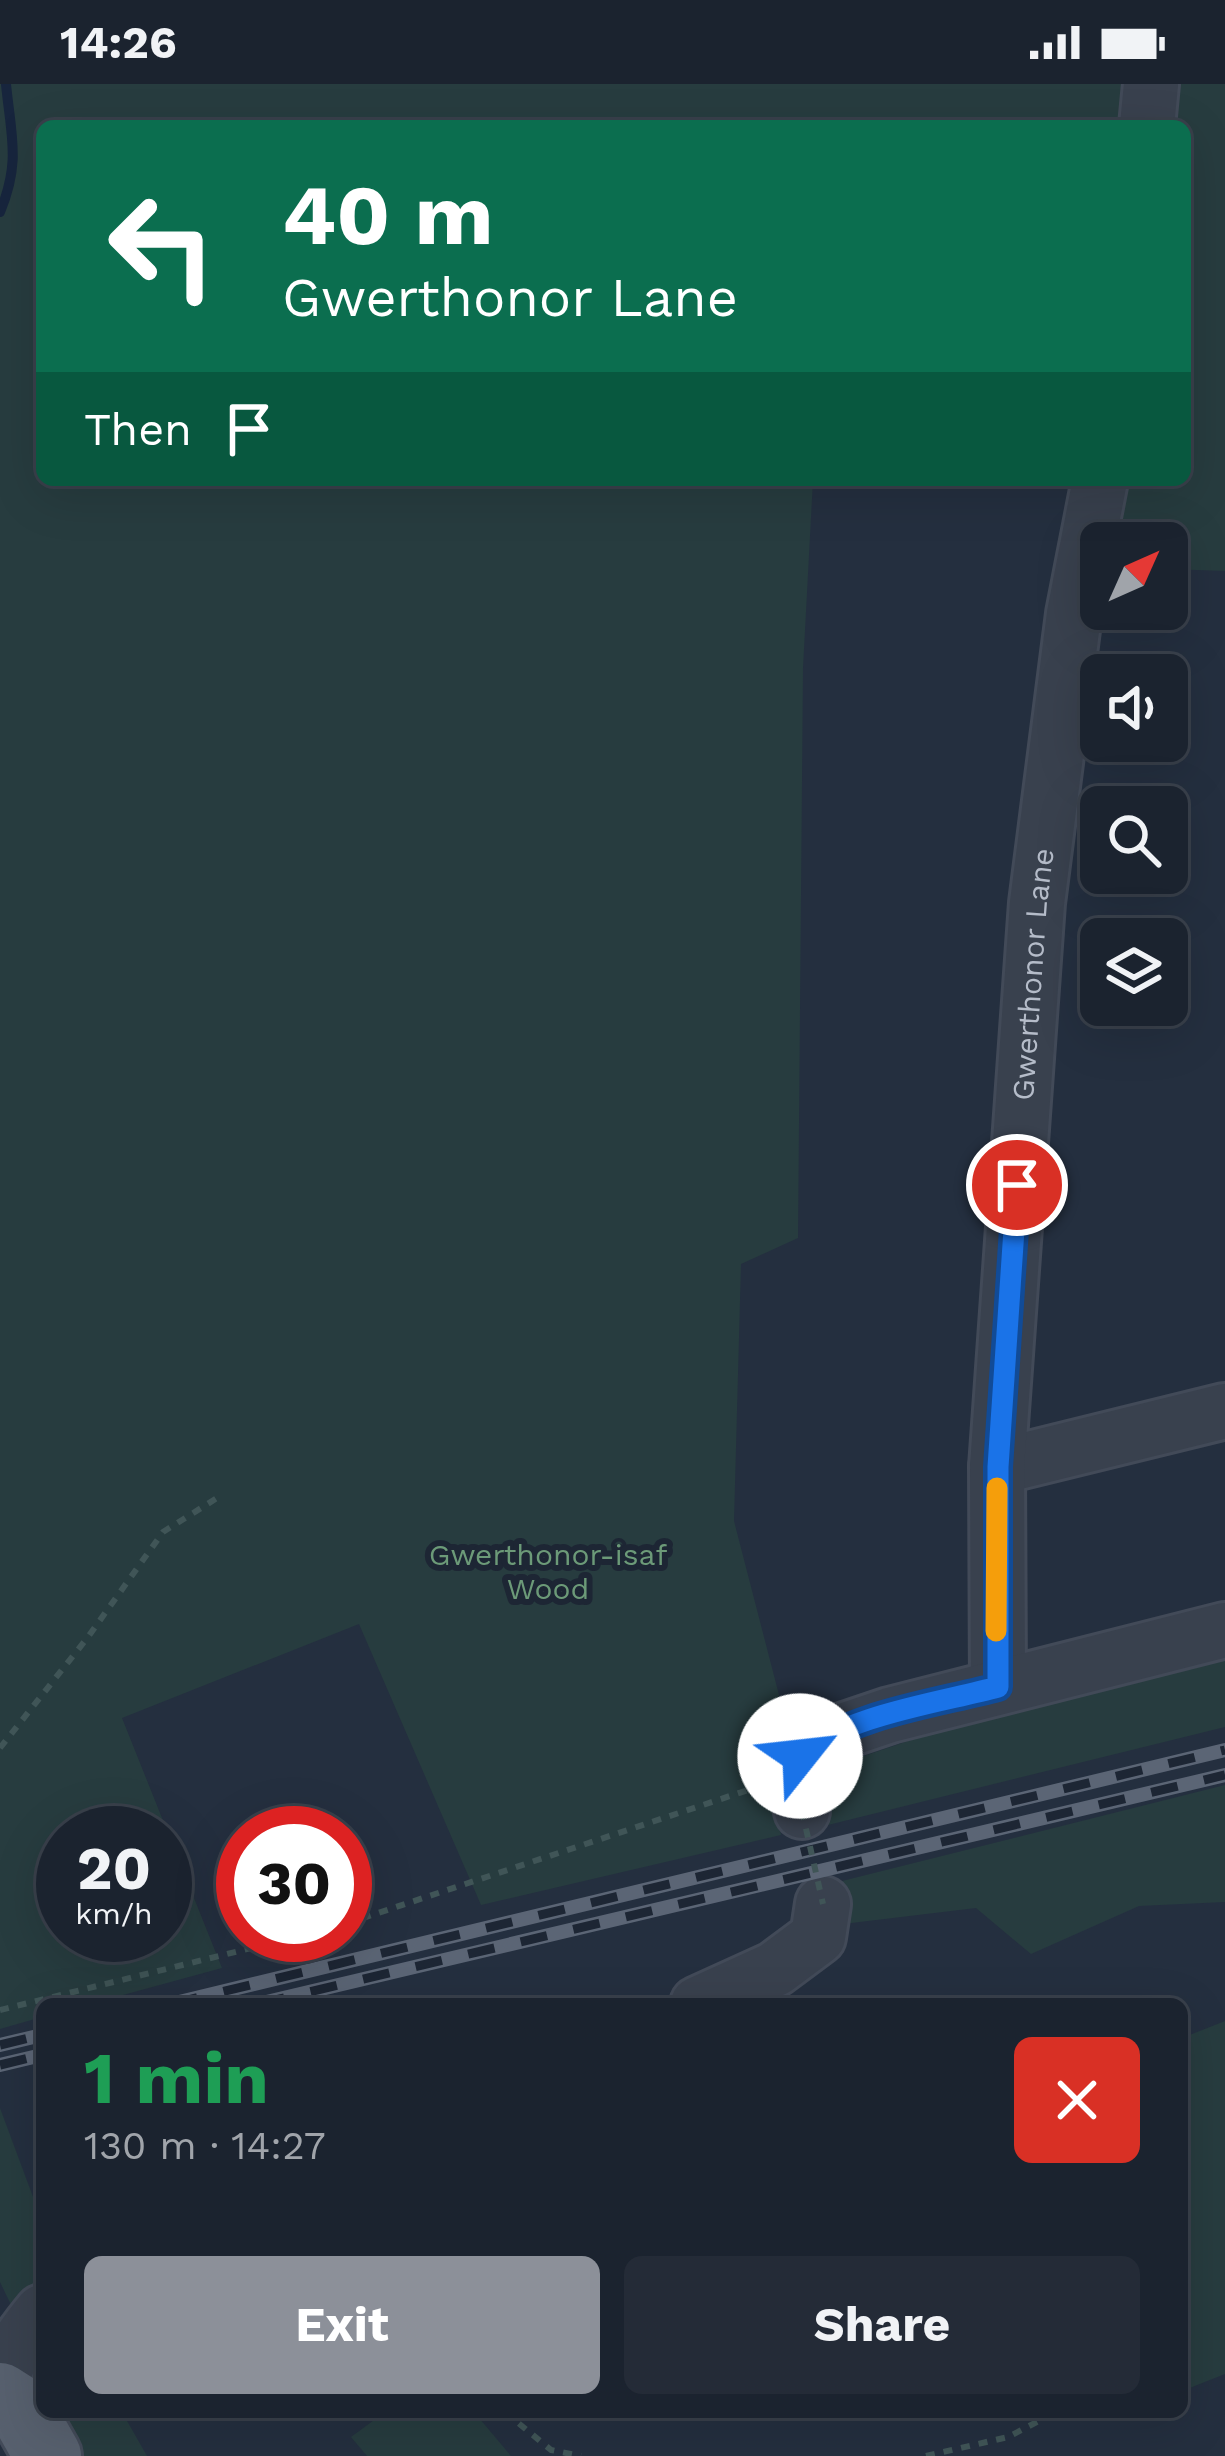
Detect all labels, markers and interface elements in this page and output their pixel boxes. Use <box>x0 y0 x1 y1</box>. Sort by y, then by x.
text: 14:26 <box>60 16 177 69</box>
text: 40 m <box>282 166 493 264</box>
icon: left <box>84 168 240 324</box>
text: Gwerthonor Lane <box>282 266 738 329</box>
icon: arrive <box>216 396 282 462</box>
text: Then <box>84 403 192 456</box>
north arrow <box>1080 522 1188 630</box>
map controls <box>1080 522 1188 1026</box>
button: sound <box>1080 654 1188 762</box>
button: search <box>1080 786 1188 894</box>
street label: Gwerthonor Lane <box>1005 846 1061 1102</box>
button: layers <box>1080 918 1188 1026</box>
pin <box>966 1134 1068 1236</box>
icon: arrive <box>984 1152 1050 1218</box>
park label: Gwerthonor-isaf Wood <box>429 1537 667 1606</box>
position arrow <box>737 1693 863 1819</box>
speed limit sign: 30 <box>216 1806 372 1962</box>
text: 20 <box>77 1833 151 1904</box>
text: km/h <box>75 1896 153 1931</box>
text: 1 min <box>84 2036 269 2120</box>
button: close <box>1014 2037 1140 2163</box>
text: 130 m · 14:27 <box>84 2123 326 2168</box>
button: Exit <box>84 2256 600 2394</box>
button: Share <box>624 2256 1140 2394</box>

